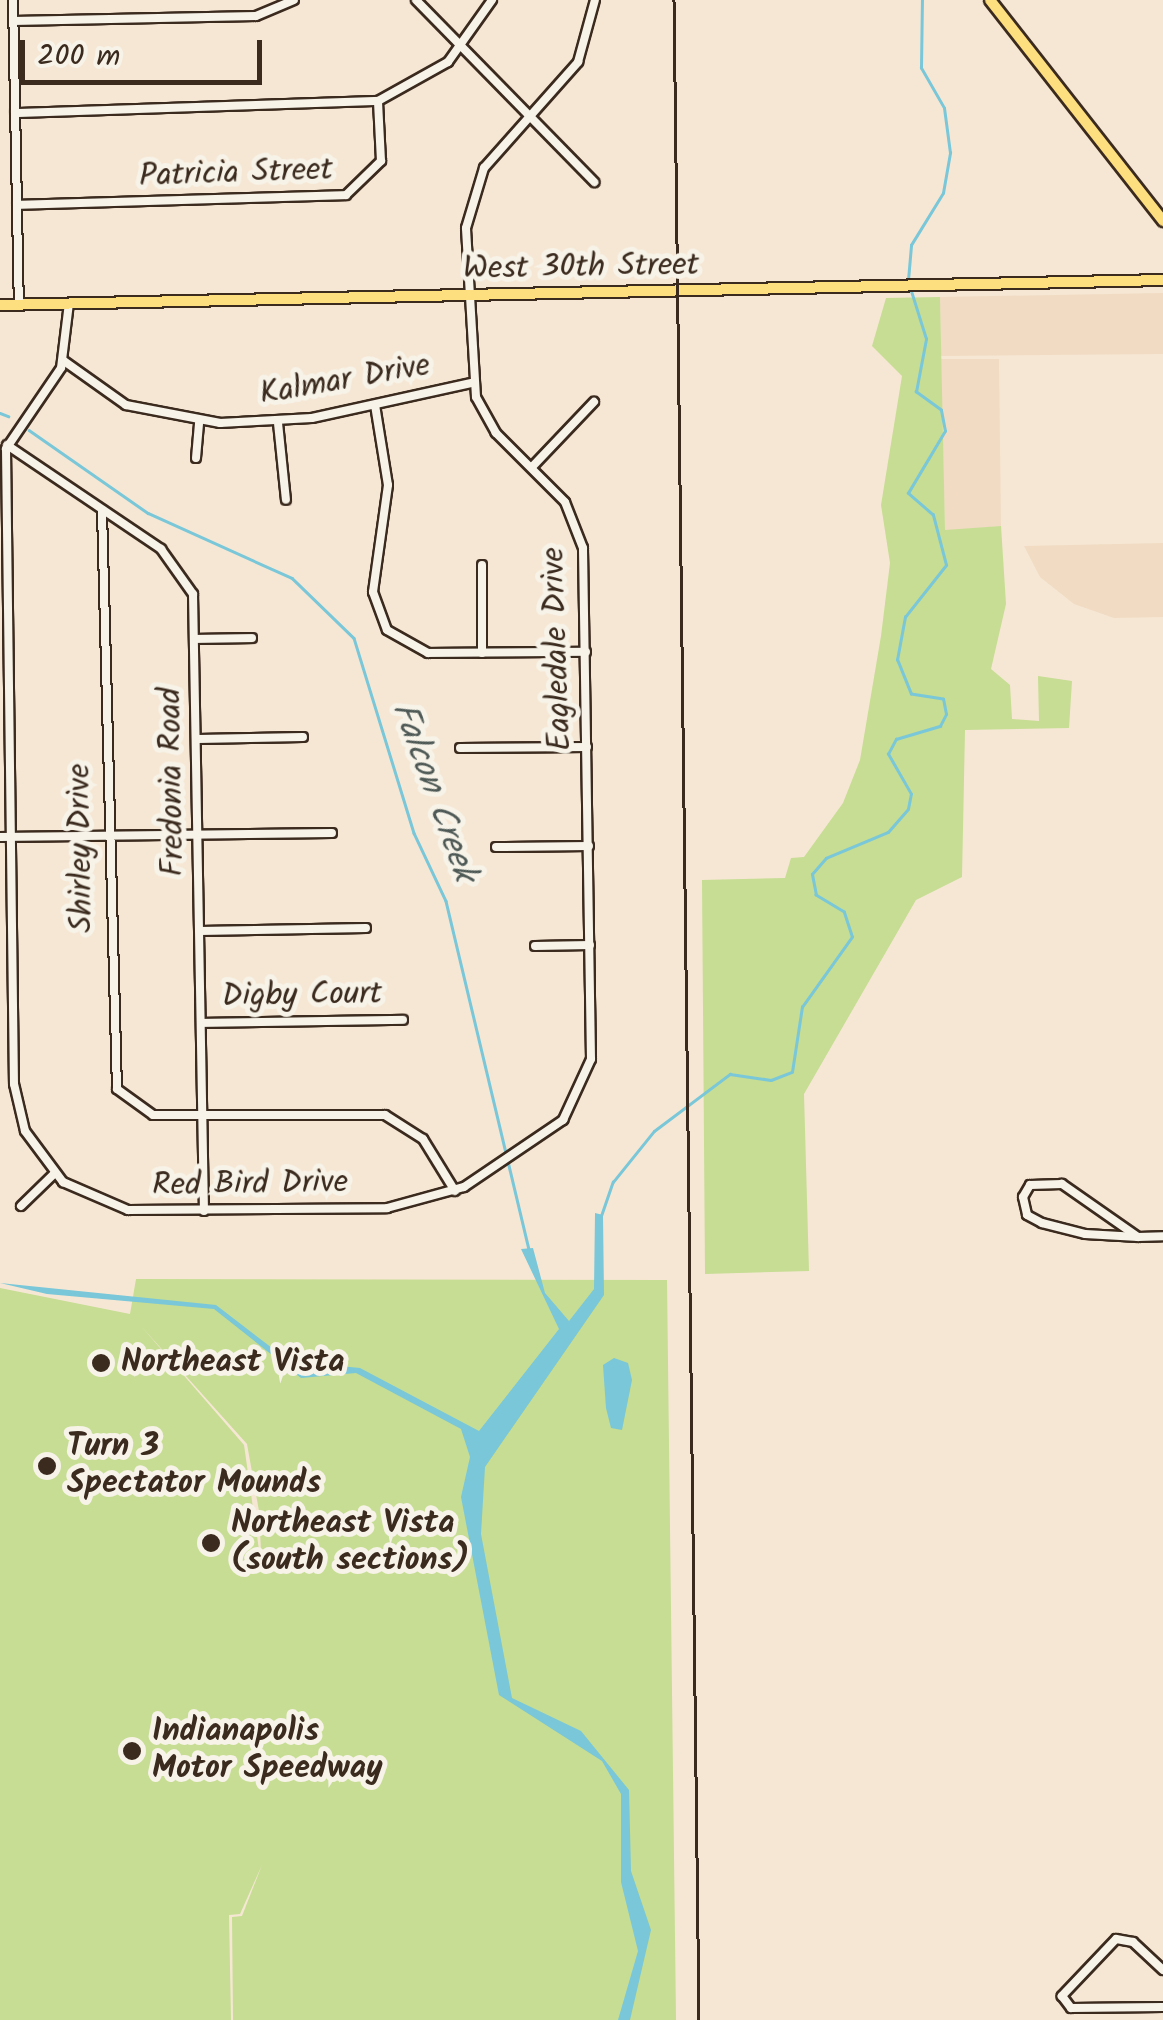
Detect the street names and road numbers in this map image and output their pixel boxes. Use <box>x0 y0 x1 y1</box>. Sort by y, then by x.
street label: Patricia Street <box>138 151 334 197</box>
street label: West 30th Street <box>463 247 699 289</box>
street label: Kalmar Drive <box>257 347 433 415</box>
street label: Eagledale Drive <box>535 546 581 752</box>
street label: Fredonia Road <box>152 687 194 877</box>
street label: Shirley Drive <box>61 763 103 933</box>
street label: Digby Court <box>222 975 382 1017</box>
street label: Red Bird Drive <box>152 1164 348 1206</box>

